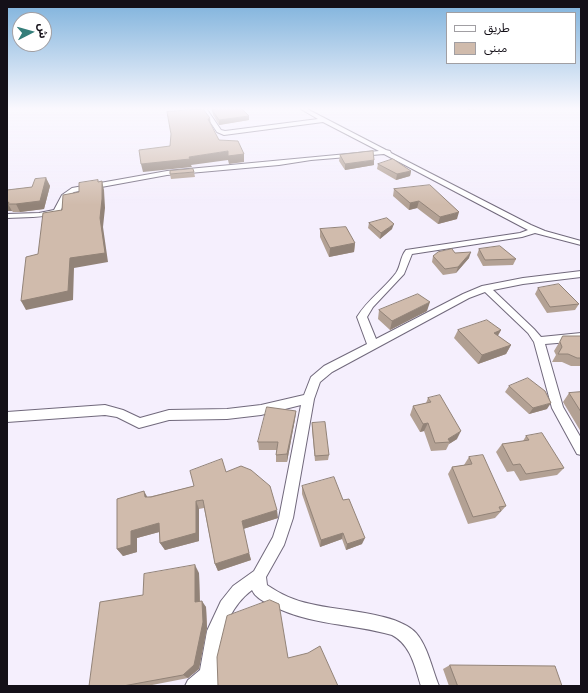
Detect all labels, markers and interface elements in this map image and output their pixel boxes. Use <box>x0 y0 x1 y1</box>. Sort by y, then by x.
north arrow <box>12 12 52 52</box>
legend <box>446 12 576 64</box>
text: طريق <box>484 21 510 34</box>
text: ش <box>36 23 50 39</box>
text: مبنى <box>484 41 507 54</box>

